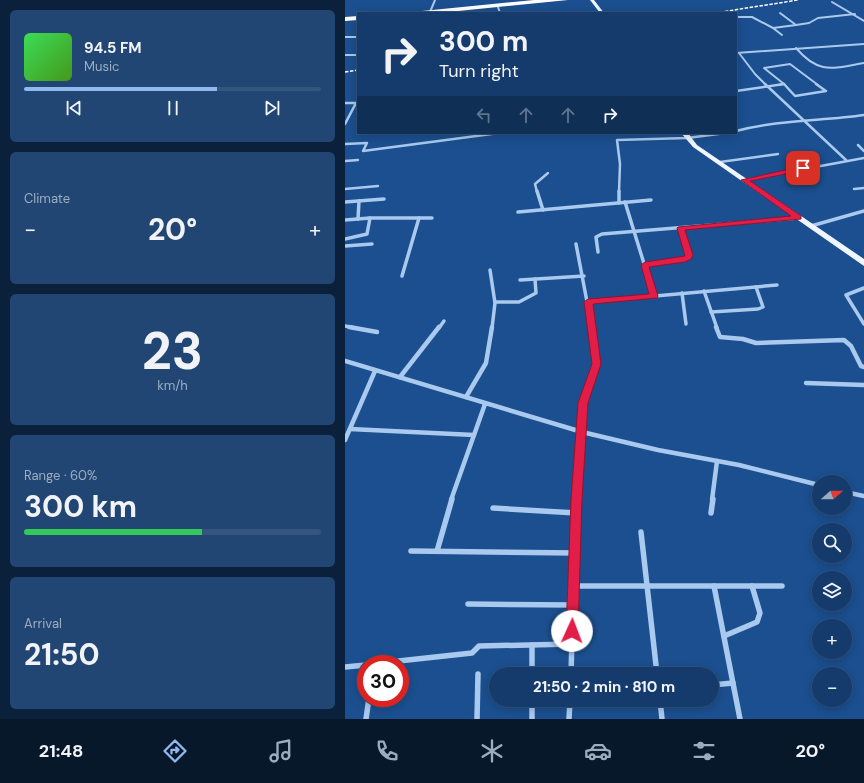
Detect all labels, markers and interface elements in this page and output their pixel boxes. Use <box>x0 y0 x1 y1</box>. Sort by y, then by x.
text: 300 m <box>439 23 528 60</box>
icon: right <box>373 28 425 80</box>
text: 94.5 FM <box>84 38 142 58</box>
text: Music <box>84 58 119 75</box>
text: Turn right <box>439 59 519 83</box>
icon: previous <box>63 97 85 119</box>
icon: pause <box>162 97 184 119</box>
icon: next <box>261 97 283 119</box>
icon: left <box>473 104 495 126</box>
icon: ahead <box>515 104 537 126</box>
icon: ahead <box>557 104 579 126</box>
icon: right <box>599 104 621 126</box>
pin <box>786 151 820 185</box>
icon: arrive <box>792 157 814 179</box>
text: Climate <box>24 190 70 207</box>
text: 20° <box>148 210 197 249</box>
text: − <box>24 215 36 244</box>
text: + <box>309 215 321 244</box>
text: 23 <box>142 317 203 385</box>
text: km/h <box>157 377 188 394</box>
text: Range · 60% <box>24 467 97 484</box>
north arrow <box>812 475 852 515</box>
map controls <box>812 475 852 707</box>
text: 300 km <box>24 487 137 526</box>
button: search <box>812 523 852 563</box>
button: layers <box>812 571 852 611</box>
position arrow <box>551 610 593 652</box>
text: Arrival <box>24 615 62 632</box>
button: + <box>812 619 852 659</box>
text: 21:50 <box>24 635 100 674</box>
speed limit sign: 30 <box>357 655 409 707</box>
button: − <box>812 667 852 707</box>
text: 21:50 · 2 min · 810 m <box>533 677 675 697</box>
icon: directions <box>161 737 189 765</box>
icon: music <box>267 737 295 765</box>
icon: phone <box>373 737 401 765</box>
icon: climate <box>478 737 506 765</box>
icon: car <box>584 737 612 765</box>
icon: filters <box>690 737 718 765</box>
text: 21:48 <box>39 739 83 763</box>
text: 20° <box>796 739 825 763</box>

